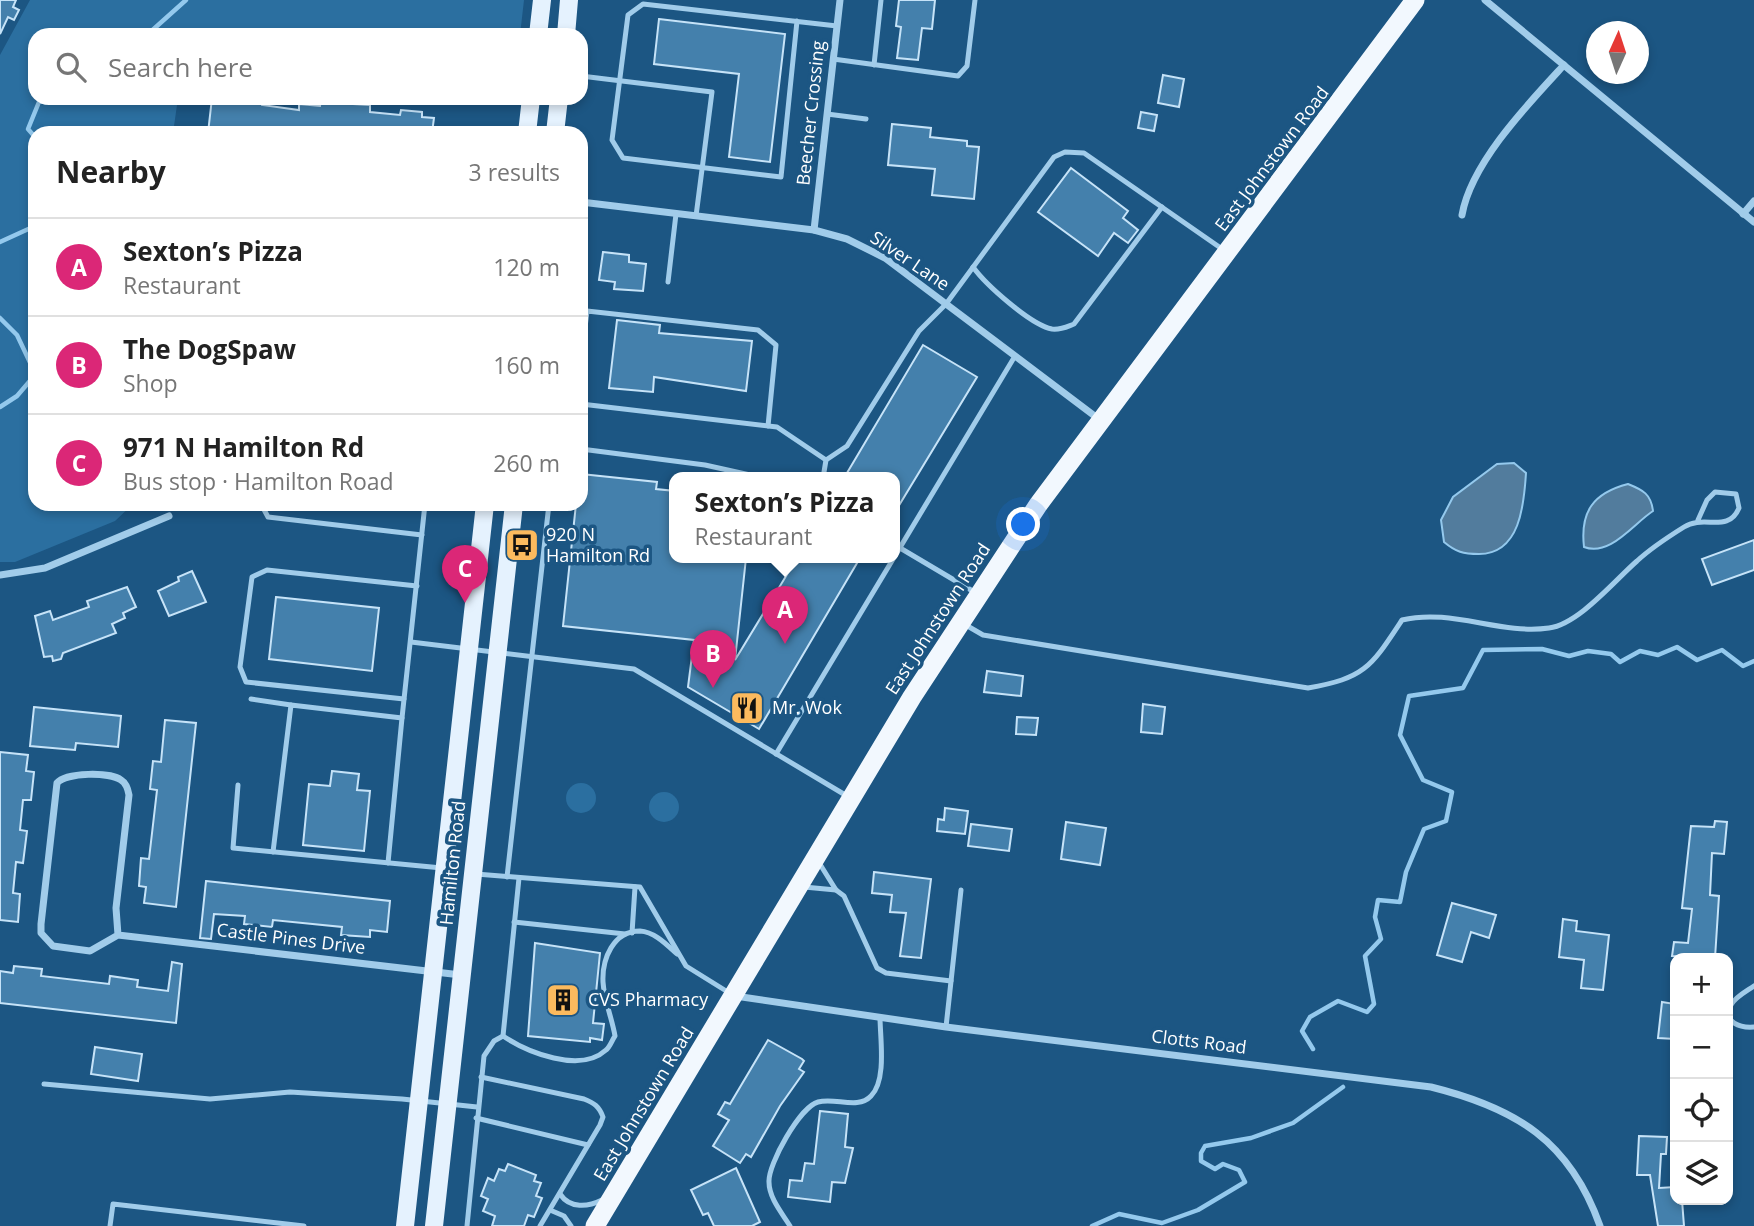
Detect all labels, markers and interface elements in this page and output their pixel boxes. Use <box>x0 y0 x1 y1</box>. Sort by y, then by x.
north arrow <box>1586 21 1649 84</box>
search box <box>28 28 588 105</box>
street label: Beecher Crossing <box>790 39 830 187</box>
icon: search <box>52 48 90 86</box>
text: Search here <box>108 49 253 85</box>
street label: East Johnstown Road <box>1209 81 1334 236</box>
text: Nearby <box>56 151 166 192</box>
text: 3 results <box>469 156 560 188</box>
street label: Silver Lane <box>866 225 955 295</box>
text: Sexton’s Pizza <box>123 233 303 269</box>
text: A <box>71 251 87 283</box>
text: 120 m <box>493 251 560 283</box>
text: Restaurant <box>123 269 241 301</box>
text: The DogSpaw <box>123 331 296 367</box>
text: B <box>71 349 87 381</box>
text: 160 m <box>493 349 560 381</box>
text: Shop <box>123 367 178 399</box>
text: 971 N Hamilton Rd <box>123 429 364 465</box>
text: C <box>72 447 86 479</box>
text: 260 m <box>493 447 560 479</box>
text: Bus stop · Hamilton Road <box>123 465 394 497</box>
popup <box>669 472 900 563</box>
text: Sexton’s Pizza <box>695 484 874 520</box>
your location <box>1006 507 1040 541</box>
text: Restaurant <box>695 520 812 552</box>
place label: 920 N Hamilton Rd <box>546 522 650 567</box>
bus stop icon: 920 N Hamilton Rd <box>503 526 541 564</box>
street label: East Johnstown Road <box>879 538 995 699</box>
pin: C <box>442 545 488 603</box>
pin: A <box>762 586 808 644</box>
pin: B <box>690 630 736 688</box>
restaurant icon: Mr. Wok <box>728 689 766 727</box>
place label: Mr. Wok <box>772 695 842 719</box>
street label: Hamilton Road <box>434 800 470 926</box>
street label: Castle Pines Drive <box>215 917 367 959</box>
map controls <box>1670 953 1733 1205</box>
button: + <box>1670 953 1733 1016</box>
building icon: CVS Pharmacy <box>544 981 582 1019</box>
place label: CVS Pharmacy <box>588 987 709 1011</box>
button: − <box>1670 1016 1733 1079</box>
street label: East Johnstown Road <box>588 1022 699 1185</box>
street label: Clotts Road <box>1150 1023 1248 1059</box>
button: locate <box>1670 1079 1733 1142</box>
button: layers <box>1670 1142 1733 1205</box>

